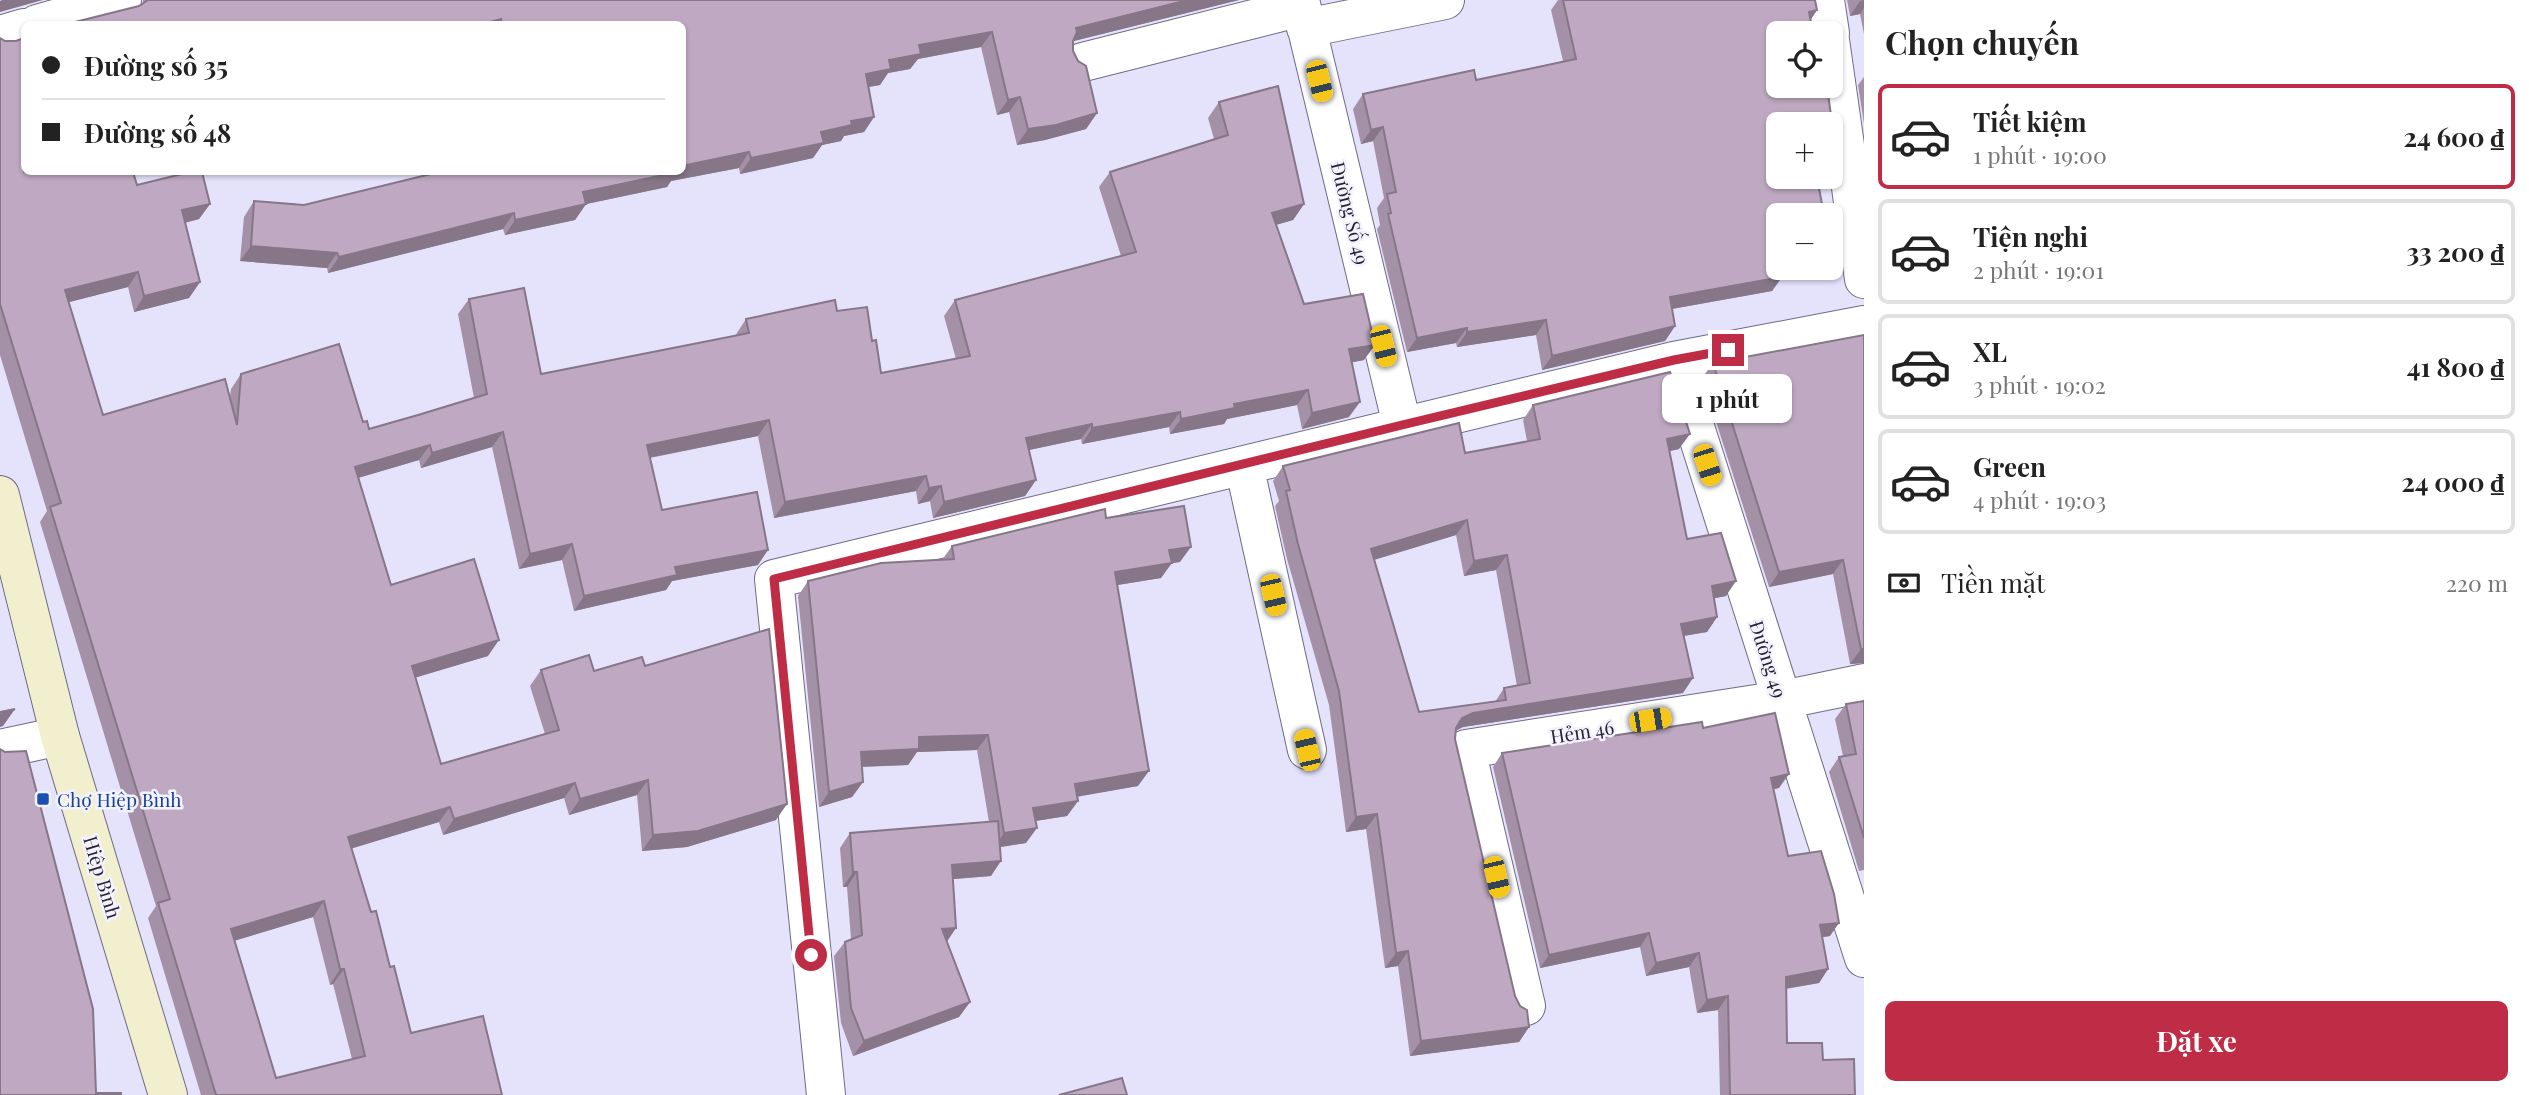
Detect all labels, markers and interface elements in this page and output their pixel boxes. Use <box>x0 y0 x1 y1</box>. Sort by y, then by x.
text: Chọn chuyến <box>1885 20 2079 63</box>
map controls <box>1766 21 1843 280</box>
button: locate <box>1766 21 1843 98</box>
text: Đường số 35 <box>84 48 228 83</box>
car <box>1304 58 1335 104</box>
text: Tiết kiệm <box>1973 104 2086 139</box>
icon: car <box>1889 105 1952 168</box>
button: + <box>1766 112 1843 189</box>
text: Đường số 48 <box>84 115 231 150</box>
text: 24 600 ₫ <box>2403 119 2504 154</box>
text: 1 phút · 19:00 <box>1973 139 2107 170</box>
street label: Đường Số 49 <box>1326 159 1376 267</box>
button: − <box>1766 203 1843 280</box>
text: Tiện nghi <box>1973 219 2088 254</box>
icon: car <box>1889 220 1952 283</box>
text: 33 200 ₫ <box>2406 234 2504 269</box>
text: 2 phút · 19:01 <box>1973 254 2104 285</box>
car <box>1368 323 1399 369</box>
route end <box>1712 334 1744 366</box>
text: XL <box>1973 334 2007 369</box>
icon: car <box>1889 335 1952 398</box>
text: 41 800 ₫ <box>2407 349 2504 384</box>
text: 3 phút · 19:02 <box>1973 369 2106 400</box>
callout: 1 phút <box>1663 374 1793 424</box>
text: 1 phút <box>1695 383 1759 414</box>
car <box>1691 442 1724 488</box>
text: Green <box>1973 449 2046 484</box>
icon: car <box>1889 450 1952 513</box>
text: 24 000 ₫ <box>2401 464 2504 499</box>
text: 4 phút · 19:03 <box>1973 484 2106 515</box>
icon: cash <box>1885 564 1923 602</box>
text: Tiền mặt <box>1941 565 2045 600</box>
text: 220 m <box>2446 567 2508 598</box>
car <box>1259 572 1288 618</box>
street label: Đường 49 <box>1744 617 1794 701</box>
car <box>1628 706 1673 734</box>
street label: Hẻm 46 <box>1548 713 1616 749</box>
car <box>1293 727 1322 773</box>
place label: Chợ Hiệp Bình <box>57 786 182 812</box>
marker: Chợ Hiệp Bình <box>35 791 51 807</box>
street label: Hiệp Bình <box>78 832 128 922</box>
car <box>1482 854 1511 900</box>
route start <box>795 939 827 971</box>
button: Đặt xe <box>1885 1001 2508 1081</box>

